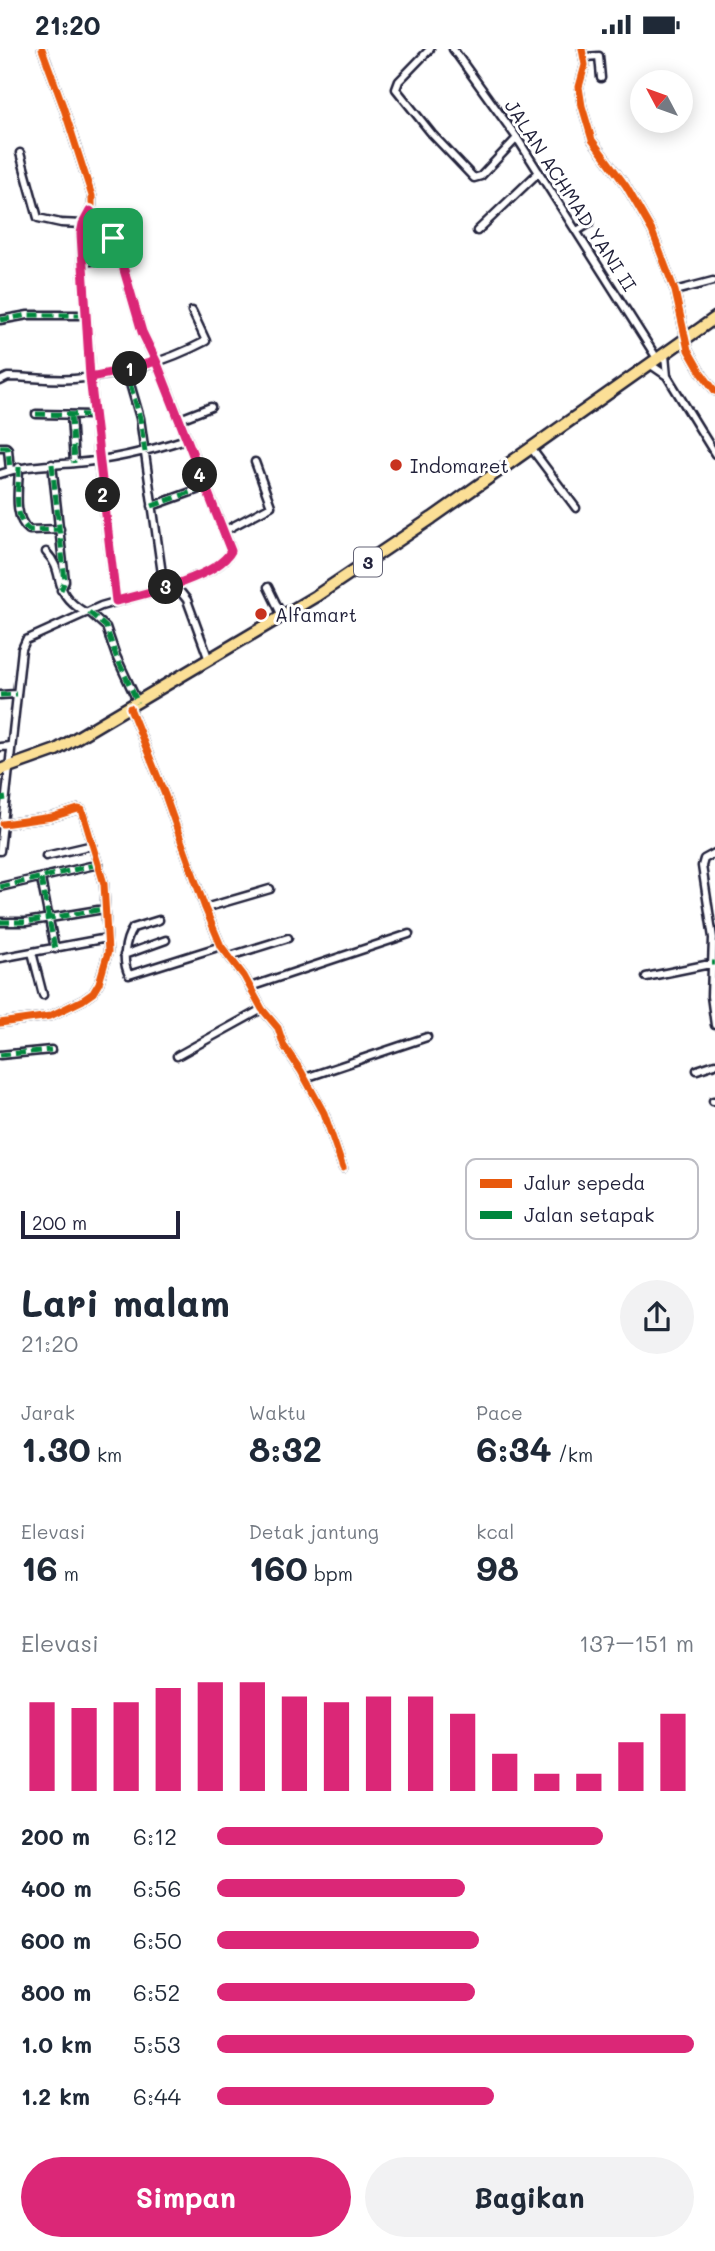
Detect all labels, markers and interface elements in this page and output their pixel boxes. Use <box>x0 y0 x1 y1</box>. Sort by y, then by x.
text: 21:20 <box>35 8 101 42</box>
north arrow <box>630 70 693 133</box>
map controls <box>630 70 693 133</box>
street label: JALAN ACHMAD YANI II <box>500 94 642 296</box>
pin <box>83 208 143 268</box>
icon: arrive <box>94 219 132 257</box>
pin: 1 <box>113 351 148 387</box>
text: 1 <box>125 356 134 381</box>
place label: Indomaret <box>410 453 509 478</box>
pin: 4 <box>182 457 218 493</box>
marker: Indomaret <box>388 457 404 473</box>
text: 4 <box>193 462 206 487</box>
pin: 2 <box>86 477 120 513</box>
text: 2 <box>97 482 108 507</box>
road number: 3 <box>354 548 382 577</box>
pin: 3 <box>148 569 184 605</box>
text: 3 <box>160 574 171 599</box>
place label: Alfamart <box>275 602 357 627</box>
marker: Alfamart <box>253 606 269 622</box>
legend <box>466 1159 698 1239</box>
text: Jalur sepeda <box>524 1170 645 1195</box>
text: Jalan setapak <box>524 1202 654 1227</box>
scale bar <box>21 1208 180 1240</box>
text: 200 m <box>32 1210 87 1235</box>
text: Lari malam <box>21 1277 230 1327</box>
button: share <box>620 1280 694 1354</box>
text: 21:20 <box>21 1328 78 1358</box>
text: Jarak <box>21 1400 75 1425</box>
text: Waktu <box>249 1400 306 1425</box>
text: Pace <box>476 1400 523 1425</box>
text: 1.30 <box>21 1425 91 1471</box>
text: 8:32 <box>249 1425 322 1471</box>
text: 6:34 <box>476 1425 552 1471</box>
text: km <box>91 1442 122 1467</box>
text: /km <box>552 1442 593 1467</box>
text: Elevasi <box>21 1519 85 1544</box>
text: Detak jantung <box>249 1519 379 1544</box>
text: kcal <box>476 1519 514 1544</box>
text: 16 <box>21 1544 58 1590</box>
text: 160 <box>249 1544 308 1590</box>
text: 98 <box>476 1544 519 1590</box>
text: m <box>58 1561 79 1586</box>
text: bpm <box>308 1561 353 1586</box>
text: Elevasi <box>21 1628 99 1658</box>
text: 137–151 m <box>579 1628 694 1658</box>
text: 200 m <box>21 1821 90 1851</box>
text: 6:12 <box>133 1821 177 1851</box>
text: 400 m <box>21 1873 92 1903</box>
text: 6:56 <box>133 1873 181 1903</box>
text: 600 m <box>21 1925 91 1955</box>
text: 6:50 <box>133 1925 182 1955</box>
text: 800 m <box>21 1977 91 2007</box>
text: 6:52 <box>133 1977 180 2007</box>
text: 1.0 km <box>21 2029 92 2059</box>
text: 5:53 <box>133 2029 180 2059</box>
text: 1.2 km <box>21 2081 90 2111</box>
text: 6:44 <box>133 2081 181 2111</box>
button: Simpan <box>21 2157 351 2237</box>
button: Bagikan <box>365 2157 694 2237</box>

